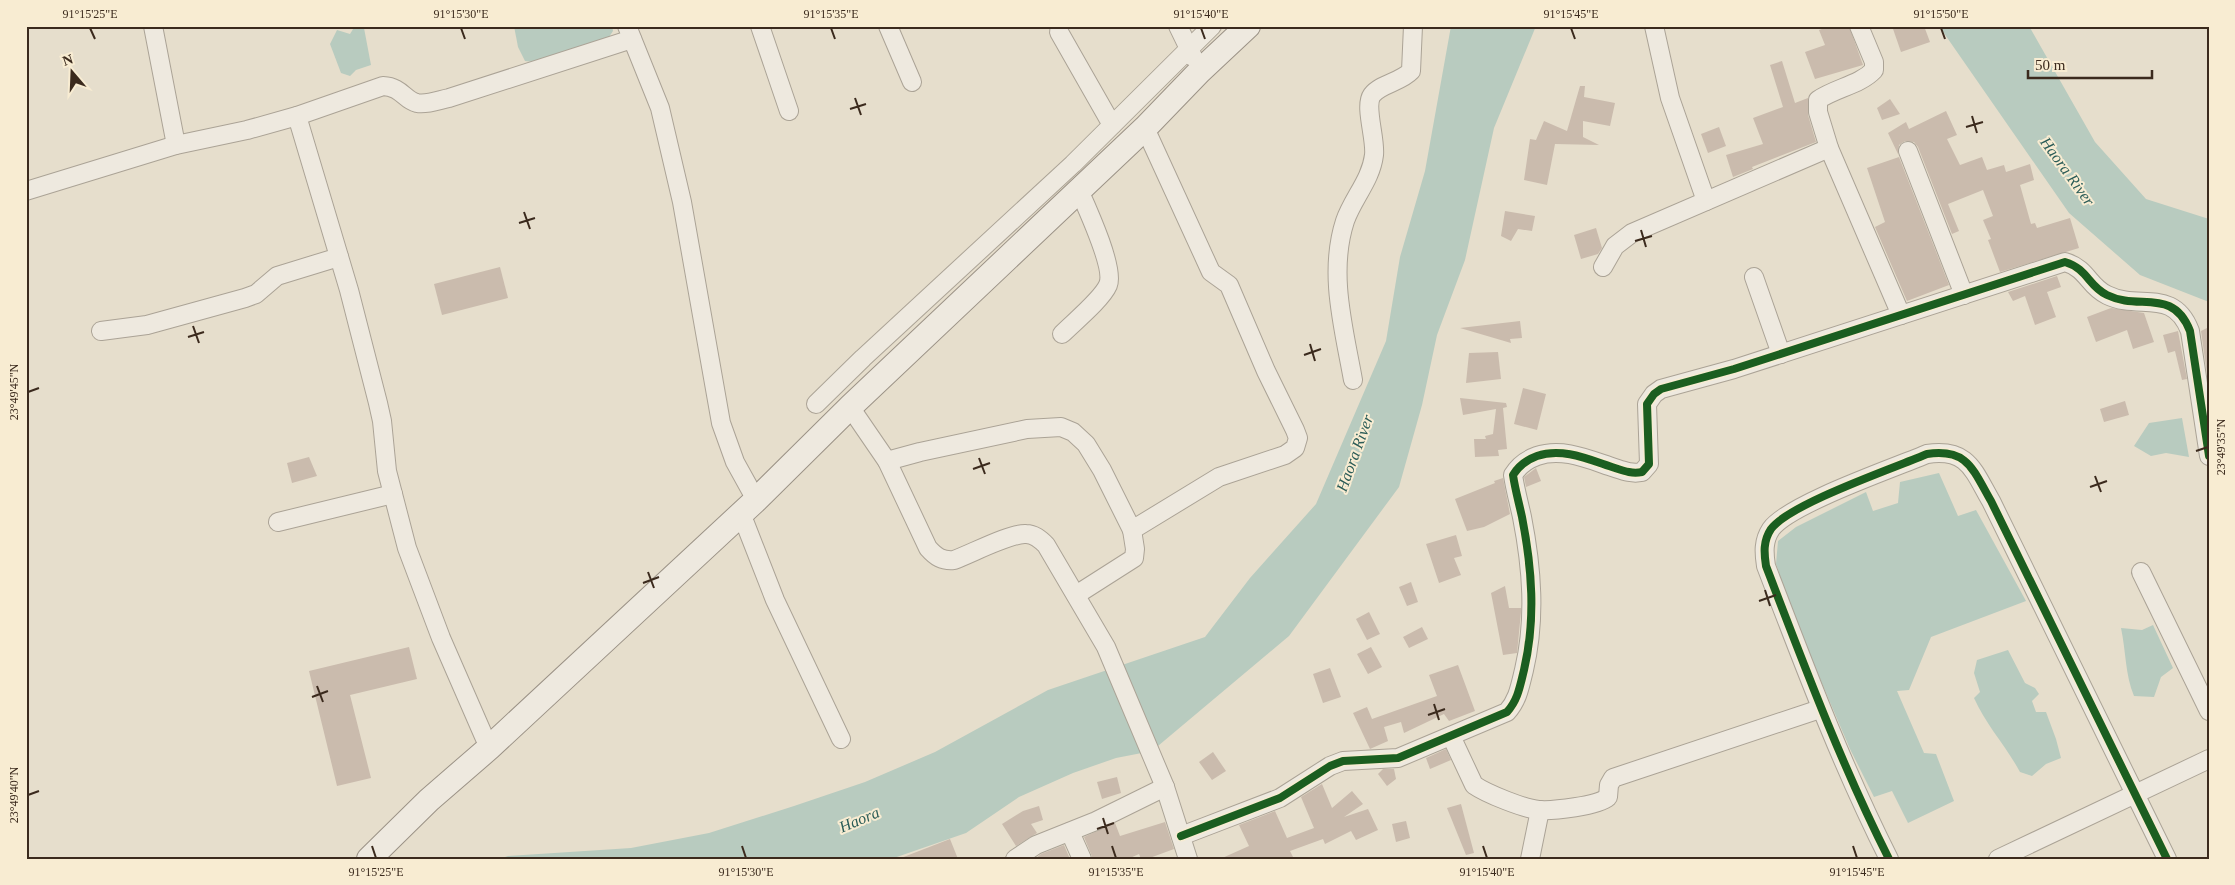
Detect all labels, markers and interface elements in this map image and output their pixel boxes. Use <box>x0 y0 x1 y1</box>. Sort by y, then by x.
text: 91°15'25"E <box>62 7 118 21</box>
text: 91°15'30"E <box>433 7 489 21</box>
text: 91°15'35"E <box>803 7 859 21</box>
text: 91°15'40"E <box>1173 7 1229 21</box>
text: 91°15'45"E <box>1543 7 1599 21</box>
text: 91°15'50"E <box>1913 7 1969 21</box>
north arrow <box>48 48 98 98</box>
scale bar <box>2028 48 2151 80</box>
text: N <box>61 51 75 69</box>
text: 50 m <box>2035 57 2066 73</box>
water label: Haora River <box>2036 133 2099 209</box>
text: 23°49'45"N <box>7 363 21 420</box>
water label: Haora River <box>1332 412 1376 495</box>
text: 23°49'35"N <box>2214 418 2228 475</box>
text: 23°49'40"N <box>7 766 21 823</box>
water label: Haora <box>836 803 882 836</box>
text: 91°15'25"E <box>348 865 404 879</box>
text: 91°15'30"E <box>718 865 774 879</box>
text: 91°15'35"E <box>1088 865 1144 879</box>
text: 91°15'40"E <box>1459 865 1515 879</box>
text: 91°15'45"E <box>1829 865 1885 879</box>

